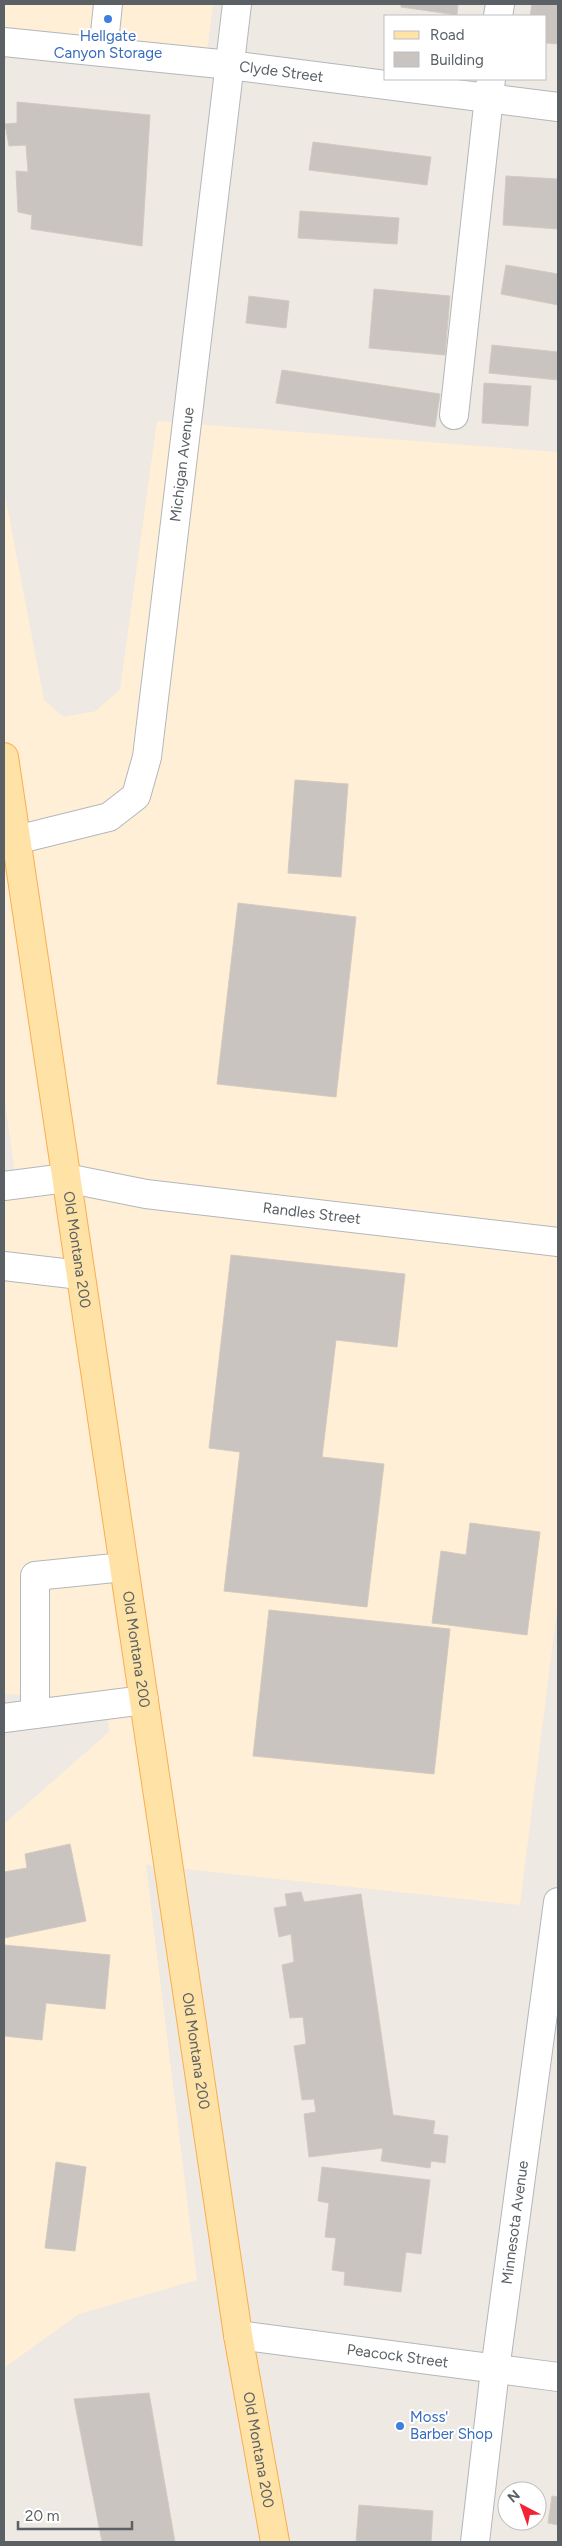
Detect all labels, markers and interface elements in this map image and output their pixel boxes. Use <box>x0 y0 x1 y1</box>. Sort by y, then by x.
marker: Hellgate Canyon Storage <box>102 13 114 25</box>
legend <box>384 15 547 80</box>
text: Road <box>430 26 465 44</box>
place label: Hellgate Canyon Storage <box>54 27 162 62</box>
text: Building <box>430 51 484 69</box>
street label: Clyde Street <box>238 57 325 86</box>
street label: Michigan Avenue <box>166 406 198 523</box>
street label: Old Montana 200 <box>59 1190 95 1309</box>
street label: Randles Street <box>262 1199 362 1228</box>
street label: Old Montana 200 <box>119 1590 154 1709</box>
street label: Old Montana 200 <box>178 1991 213 2111</box>
street label: Minnesota Avenue <box>498 2160 532 2285</box>
street label: Peacock Street <box>346 2340 450 2372</box>
street label: Old Montana 200 <box>239 2390 278 2510</box>
place label: Moss' Barber Shop <box>410 2408 493 2443</box>
marker: Moss' Barber Shop <box>394 2420 406 2432</box>
north arrow <box>497 2481 547 2531</box>
text: N <box>504 2487 523 2507</box>
scale bar <box>18 2498 131 2530</box>
text: 20 m <box>25 2507 59 2525</box>

